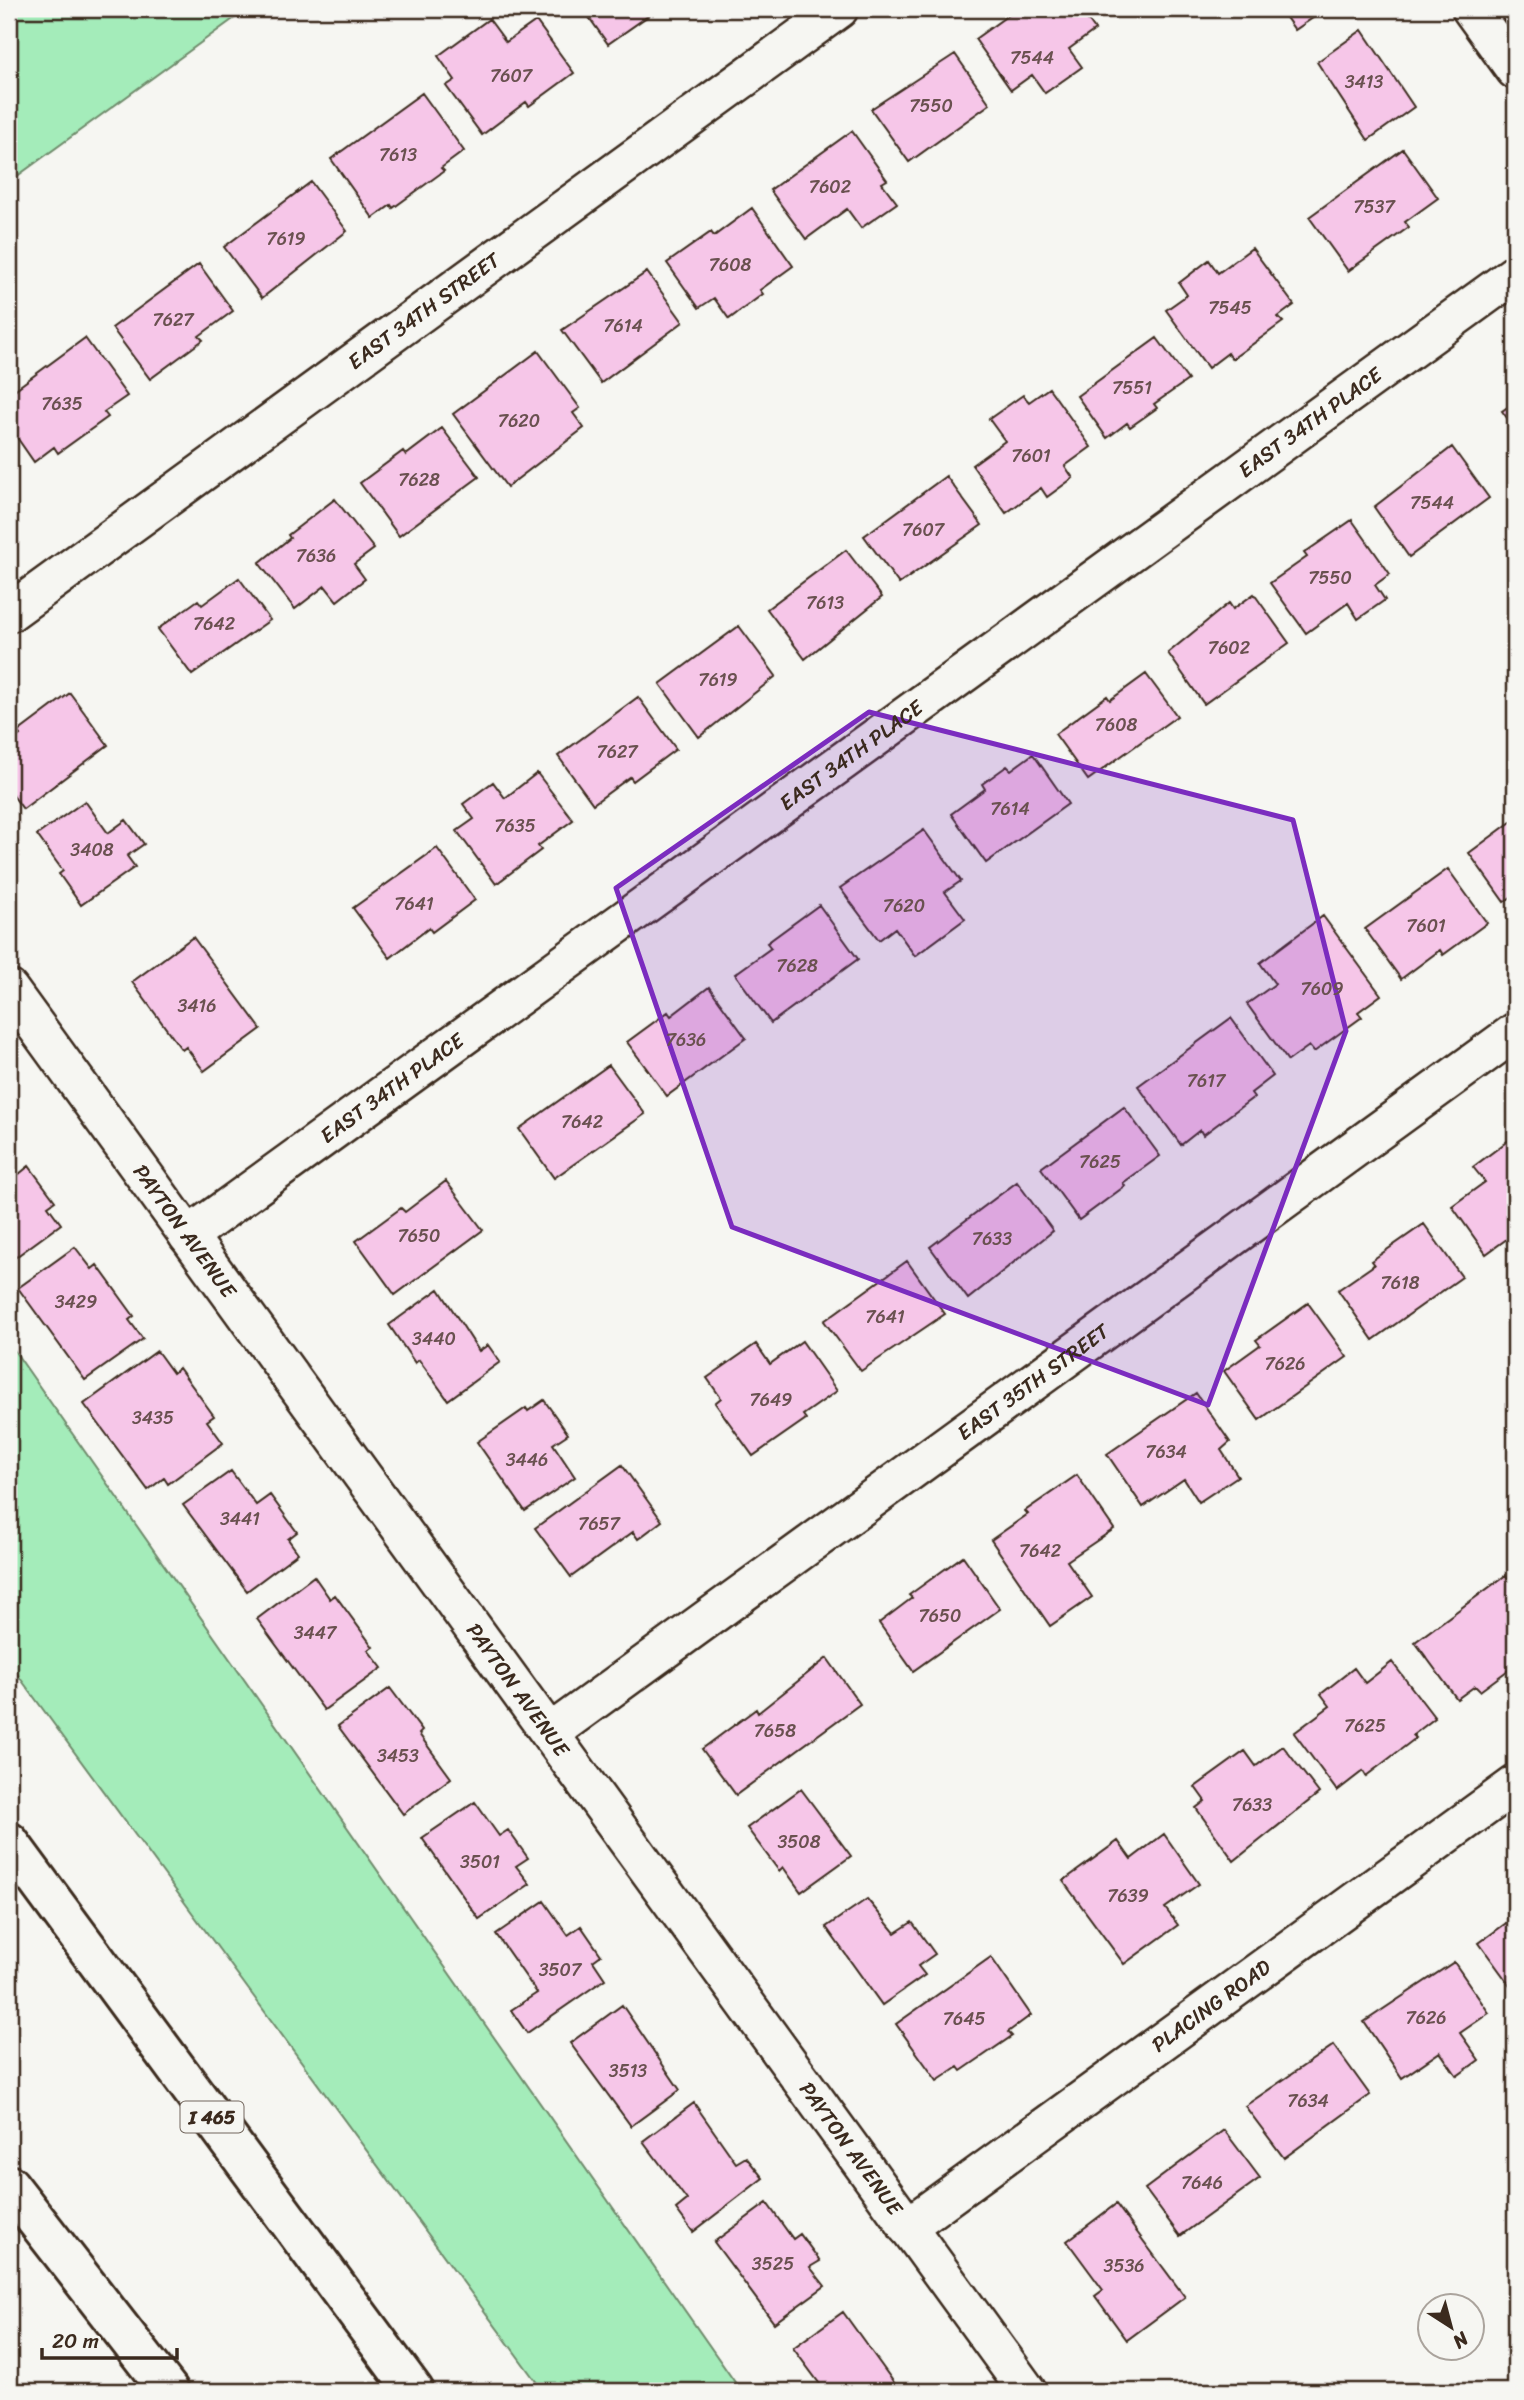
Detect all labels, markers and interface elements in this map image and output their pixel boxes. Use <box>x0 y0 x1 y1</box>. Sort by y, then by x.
house number: 7544 <box>1010 42 1054 74</box>
house number: 7607 <box>490 60 534 92</box>
house number: 3413 <box>1345 66 1383 98</box>
house number: 7550 <box>909 90 953 122</box>
house number: 7613 <box>379 139 417 171</box>
house number: 7602 <box>809 171 851 203</box>
house number: 7537 <box>1353 191 1396 223</box>
house number: 7619 <box>266 223 306 255</box>
street label: EAST 34TH STREET <box>339 241 510 380</box>
house number: 7608 <box>709 249 752 281</box>
house number: 7545 <box>1208 292 1252 324</box>
house number: 7627 <box>152 304 195 336</box>
house number: 7614 <box>603 310 643 342</box>
street label: EAST 34TH PLACE <box>1230 356 1392 488</box>
house number: 7551 <box>1112 372 1152 404</box>
house number: 7635 <box>41 388 83 420</box>
house number: 7620 <box>498 405 540 437</box>
house number: 7601 <box>1011 440 1051 472</box>
house number: 7628 <box>398 464 440 496</box>
house number: 7544 <box>1410 487 1454 519</box>
house number: 7607 <box>902 514 946 546</box>
house number: 7636 <box>296 540 336 572</box>
house number: 7550 <box>1308 562 1352 594</box>
house number: 7613 <box>806 587 844 619</box>
house number: 7642 <box>193 608 235 640</box>
house number: 7602 <box>1208 632 1250 664</box>
house number: 7619 <box>698 664 738 696</box>
street label: EAST 34TH PLACE <box>771 689 933 821</box>
house number: 7608 <box>1095 709 1138 741</box>
house number: 7627 <box>596 736 639 768</box>
house number: 7614 <box>990 793 1030 825</box>
house number: 7635 <box>494 810 536 842</box>
house number: 3408 <box>70 834 114 866</box>
house number: 7641 <box>394 888 434 920</box>
house number: 7620 <box>883 890 925 922</box>
house number: 7601 <box>1406 910 1446 942</box>
house number: 7628 <box>776 950 818 982</box>
house number: 7609 <box>1301 973 1343 1005</box>
house number: 3416 <box>177 990 217 1022</box>
street label: EAST 34TH PLACE <box>312 1022 474 1154</box>
house number: 7636 <box>666 1024 706 1056</box>
house number: 7617 <box>1187 1065 1227 1097</box>
house number: 7642 <box>561 1106 603 1138</box>
house number: 7625 <box>1079 1146 1121 1178</box>
street label: PAYTON AVENUE <box>123 1156 247 1307</box>
house number: 7650 <box>398 1220 440 1252</box>
house number: 7633 <box>972 1223 1012 1255</box>
house number: 7618 <box>1380 1267 1420 1299</box>
house number: 3429 <box>55 1286 97 1318</box>
house number: 7641 <box>865 1301 905 1333</box>
street label: EAST 35TH STREET <box>949 1312 1119 1451</box>
house number: 3440 <box>412 1323 456 1355</box>
house number: 7626 <box>1264 1348 1306 1380</box>
house number: 7649 <box>750 1384 792 1416</box>
house number: 3435 <box>132 1402 174 1434</box>
house number: 7634 <box>1145 1436 1187 1468</box>
house number: 3446 <box>506 1444 548 1476</box>
house number: 3441 <box>220 1503 260 1535</box>
house number: 7657 <box>578 1508 622 1540</box>
house number: 7642 <box>1019 1535 1061 1567</box>
house number: 7650 <box>919 1600 961 1632</box>
street label: PAYTON AVENUE <box>456 1615 580 1766</box>
house number: 3447 <box>294 1617 338 1649</box>
house number: 7625 <box>1344 1710 1386 1742</box>
house number: 7658 <box>754 1715 796 1747</box>
house number: 3453 <box>377 1740 419 1772</box>
house number: 7633 <box>1232 1789 1272 1821</box>
house number: 3508 <box>777 1826 821 1858</box>
house number: 3501 <box>460 1846 500 1878</box>
house number: 7639 <box>1107 1880 1149 1912</box>
street label: PLACING ROAD <box>1143 1949 1280 2063</box>
house number: 3507 <box>539 1954 583 1986</box>
house number: 7626 <box>1405 2002 1447 2034</box>
house number: 7645 <box>943 2003 985 2035</box>
house number: 3513 <box>609 2055 647 2087</box>
street label: PAYTON AVENUE <box>789 2073 914 2225</box>
house number: 7634 <box>1287 2085 1329 2117</box>
road number: I 465 <box>180 2102 244 2132</box>
house number: 7646 <box>1181 2167 1223 2199</box>
house number: 3525 <box>752 2248 794 2280</box>
house number: 3536 <box>1104 2250 1145 2282</box>
north arrow <box>1416 2292 1486 2362</box>
scale bar <box>42 2316 177 2360</box>
text: 20 m <box>52 2322 99 2360</box>
text: N <box>1445 2323 1477 2358</box>

